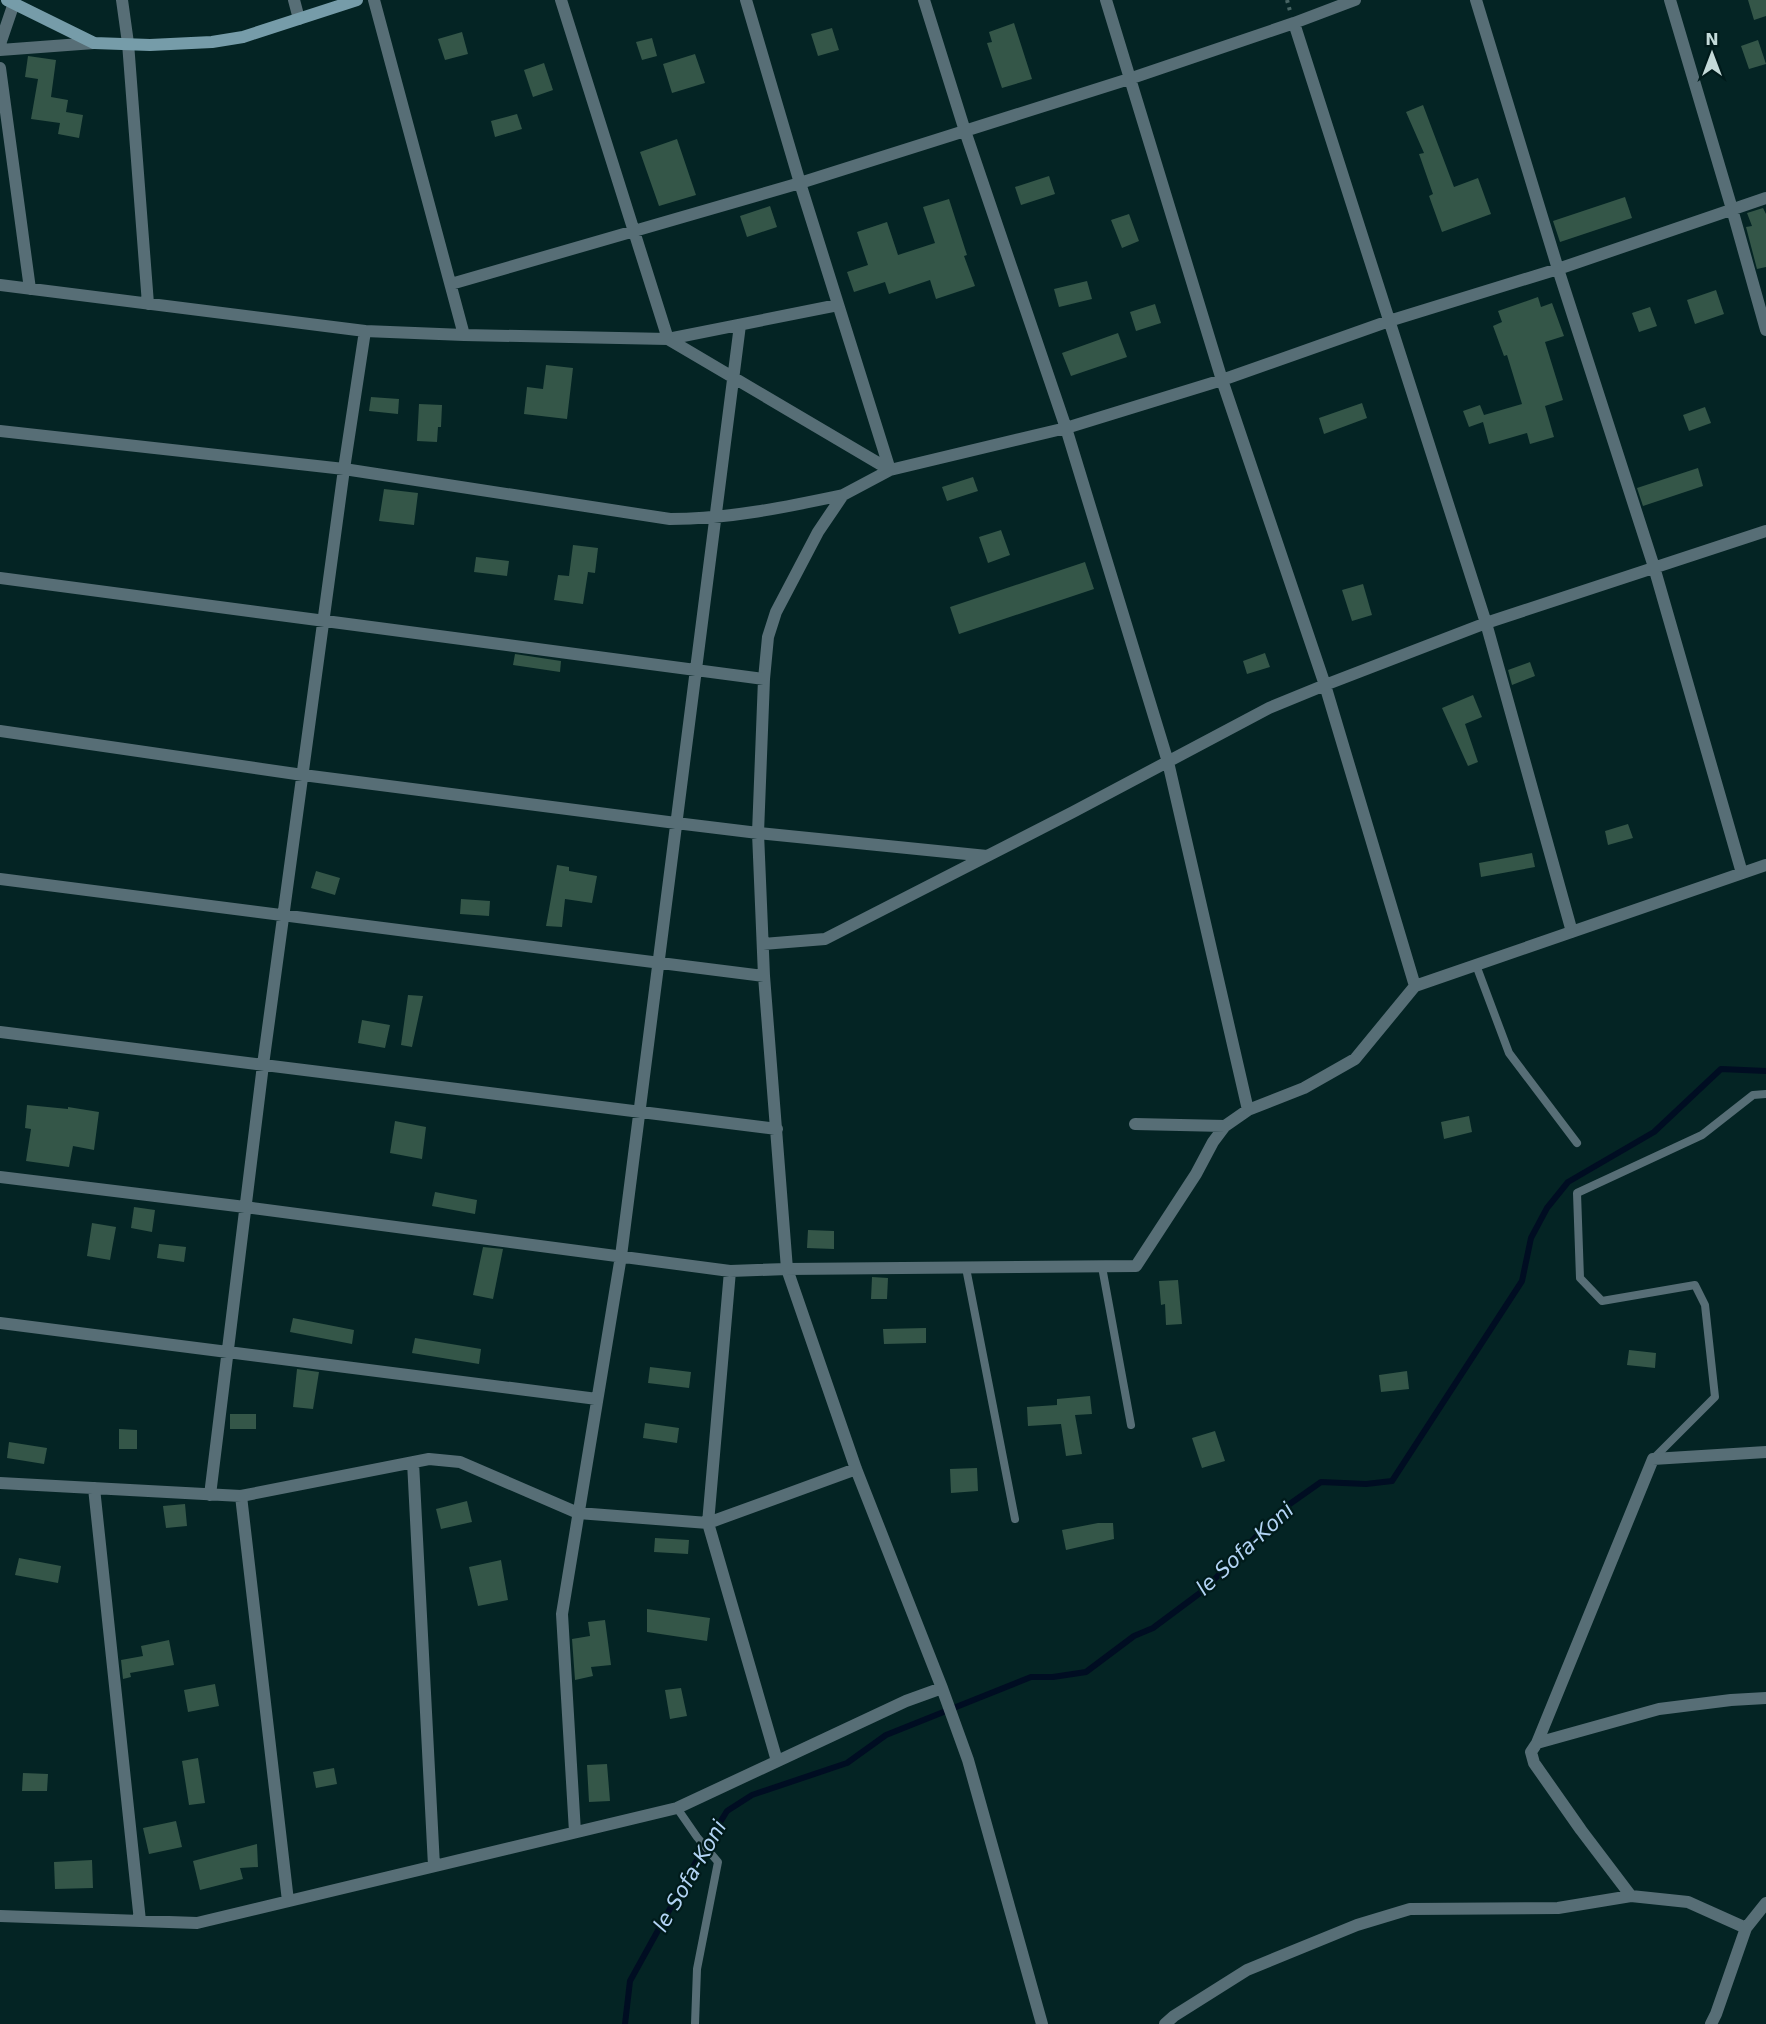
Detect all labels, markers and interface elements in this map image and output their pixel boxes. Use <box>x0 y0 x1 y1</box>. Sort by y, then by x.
north arrow <box>1682 24 1742 84</box>
text: N <box>1705 30 1719 49</box>
water label: le Sofa-Koni <box>1191 1498 1299 1600</box>
water label: le Sofa-Koni <box>648 1816 732 1936</box>

